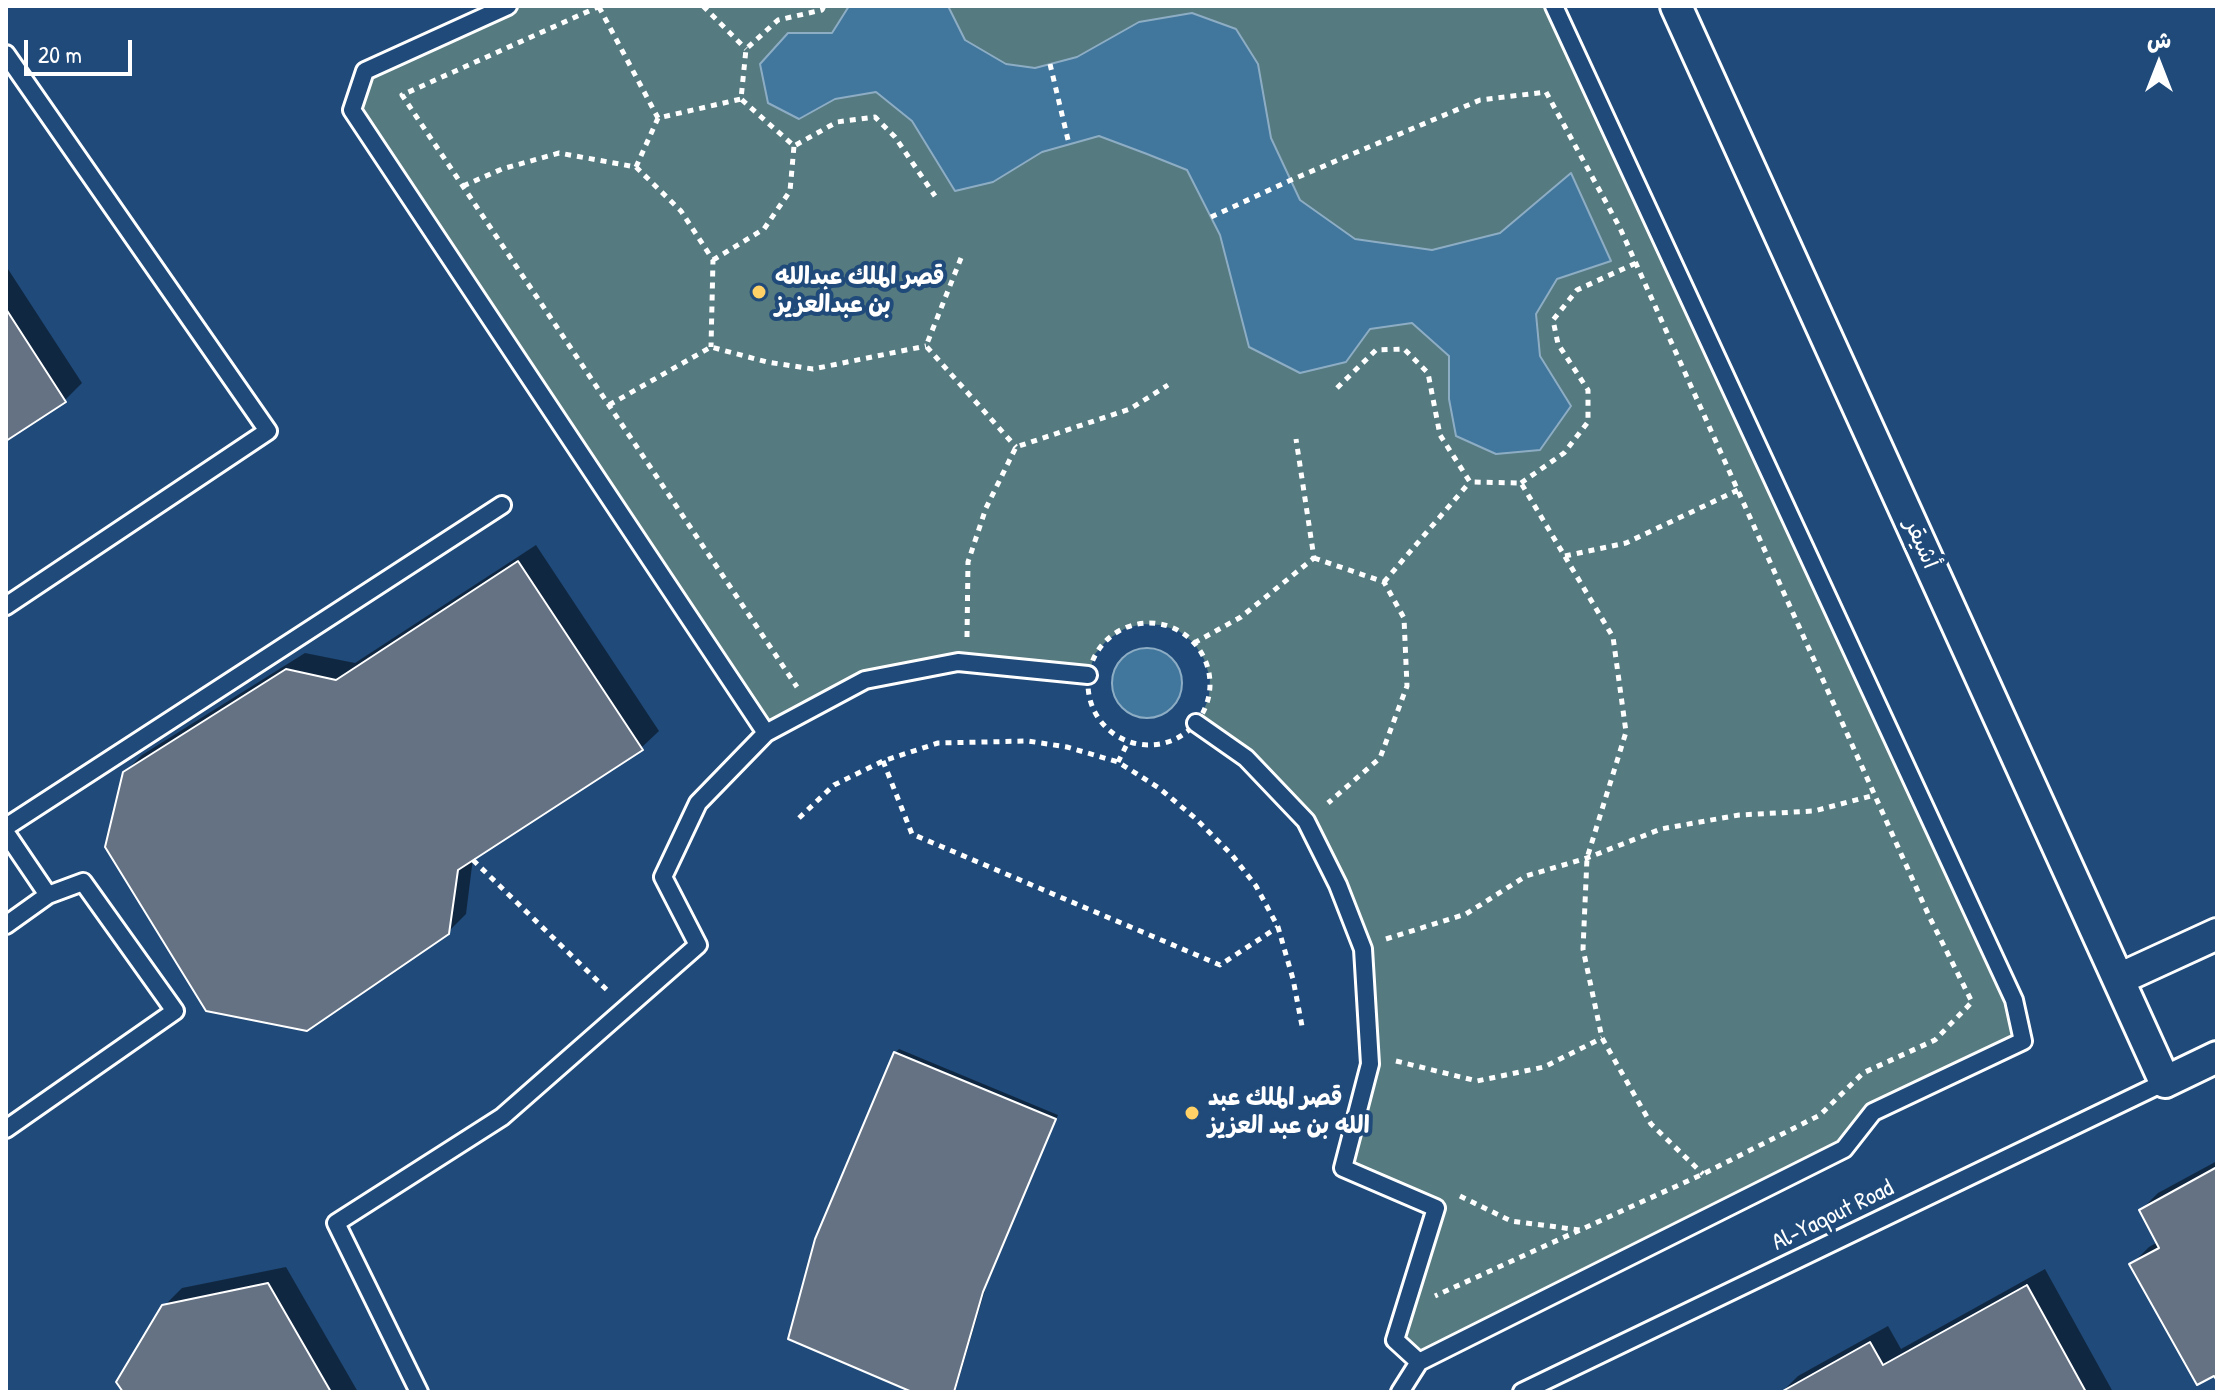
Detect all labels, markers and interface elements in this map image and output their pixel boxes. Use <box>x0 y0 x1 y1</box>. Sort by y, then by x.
scale bar <box>28 24 136 74</box>
north arrow <box>2119 24 2199 104</box>
text: ش <box>2147 25 2171 55</box>
text: 20 m <box>38 38 82 70</box>
place label: قصر الملك عبدالله بن عبدالعزيز <box>775 264 944 320</box>
marker: قصر الملك عبدالله بن عبدالعزيز <box>750 283 768 301</box>
street label: أشيقر <box>1897 514 1945 574</box>
place label: قصر الملك عبد الله بن عبد العزيز <box>1208 1085 1370 1141</box>
marker: قصر الملك عبد الله بن عبد العزيز <box>1183 1104 1201 1122</box>
street label: Al-Yaqout Road <box>1768 1174 1898 1258</box>

